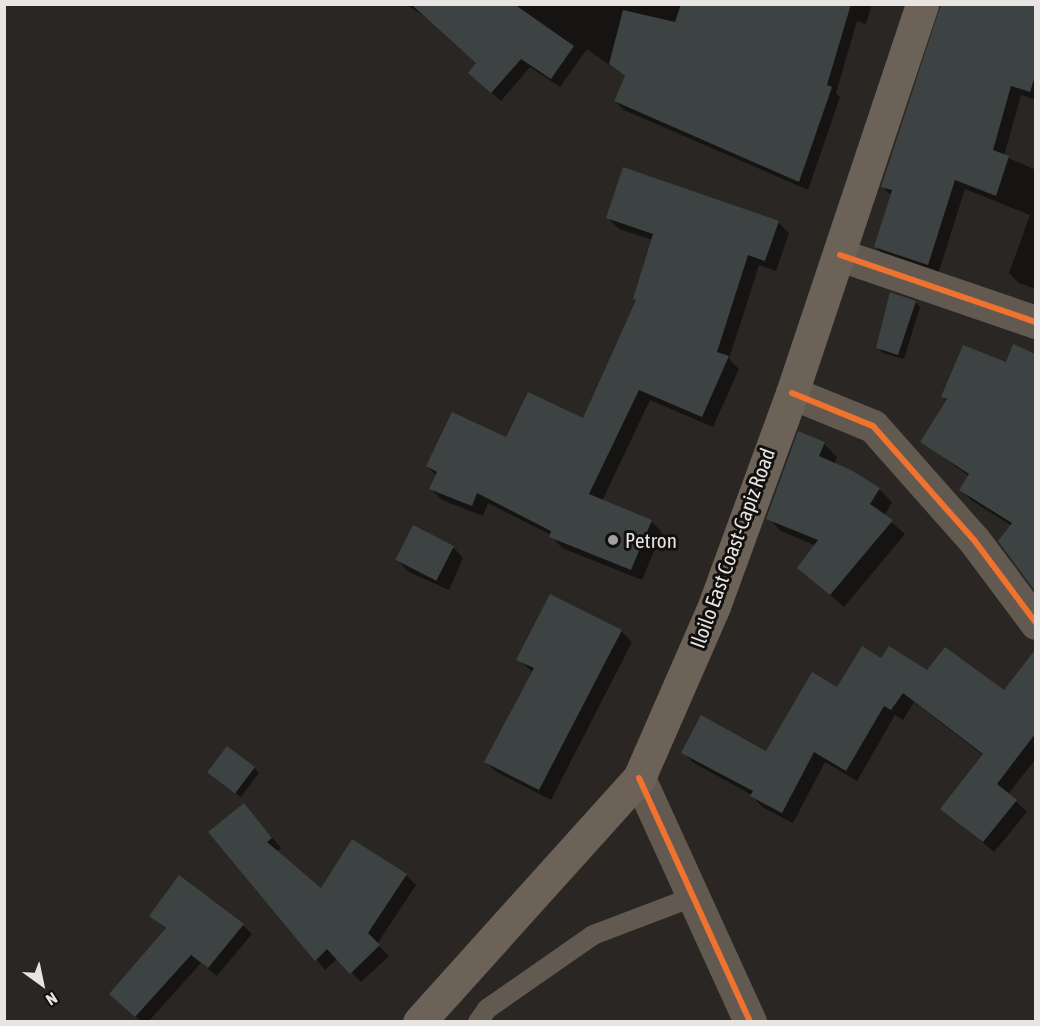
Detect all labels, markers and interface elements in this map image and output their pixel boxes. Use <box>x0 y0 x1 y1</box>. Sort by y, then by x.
street label: Iloilo East Coast-Capiz Road <box>684 445 780 651</box>
place label: Petron <box>625 527 677 553</box>
marker: Petron <box>606 533 620 547</box>
north arrow <box>12 954 72 1014</box>
text: N <box>43 989 61 1009</box>

